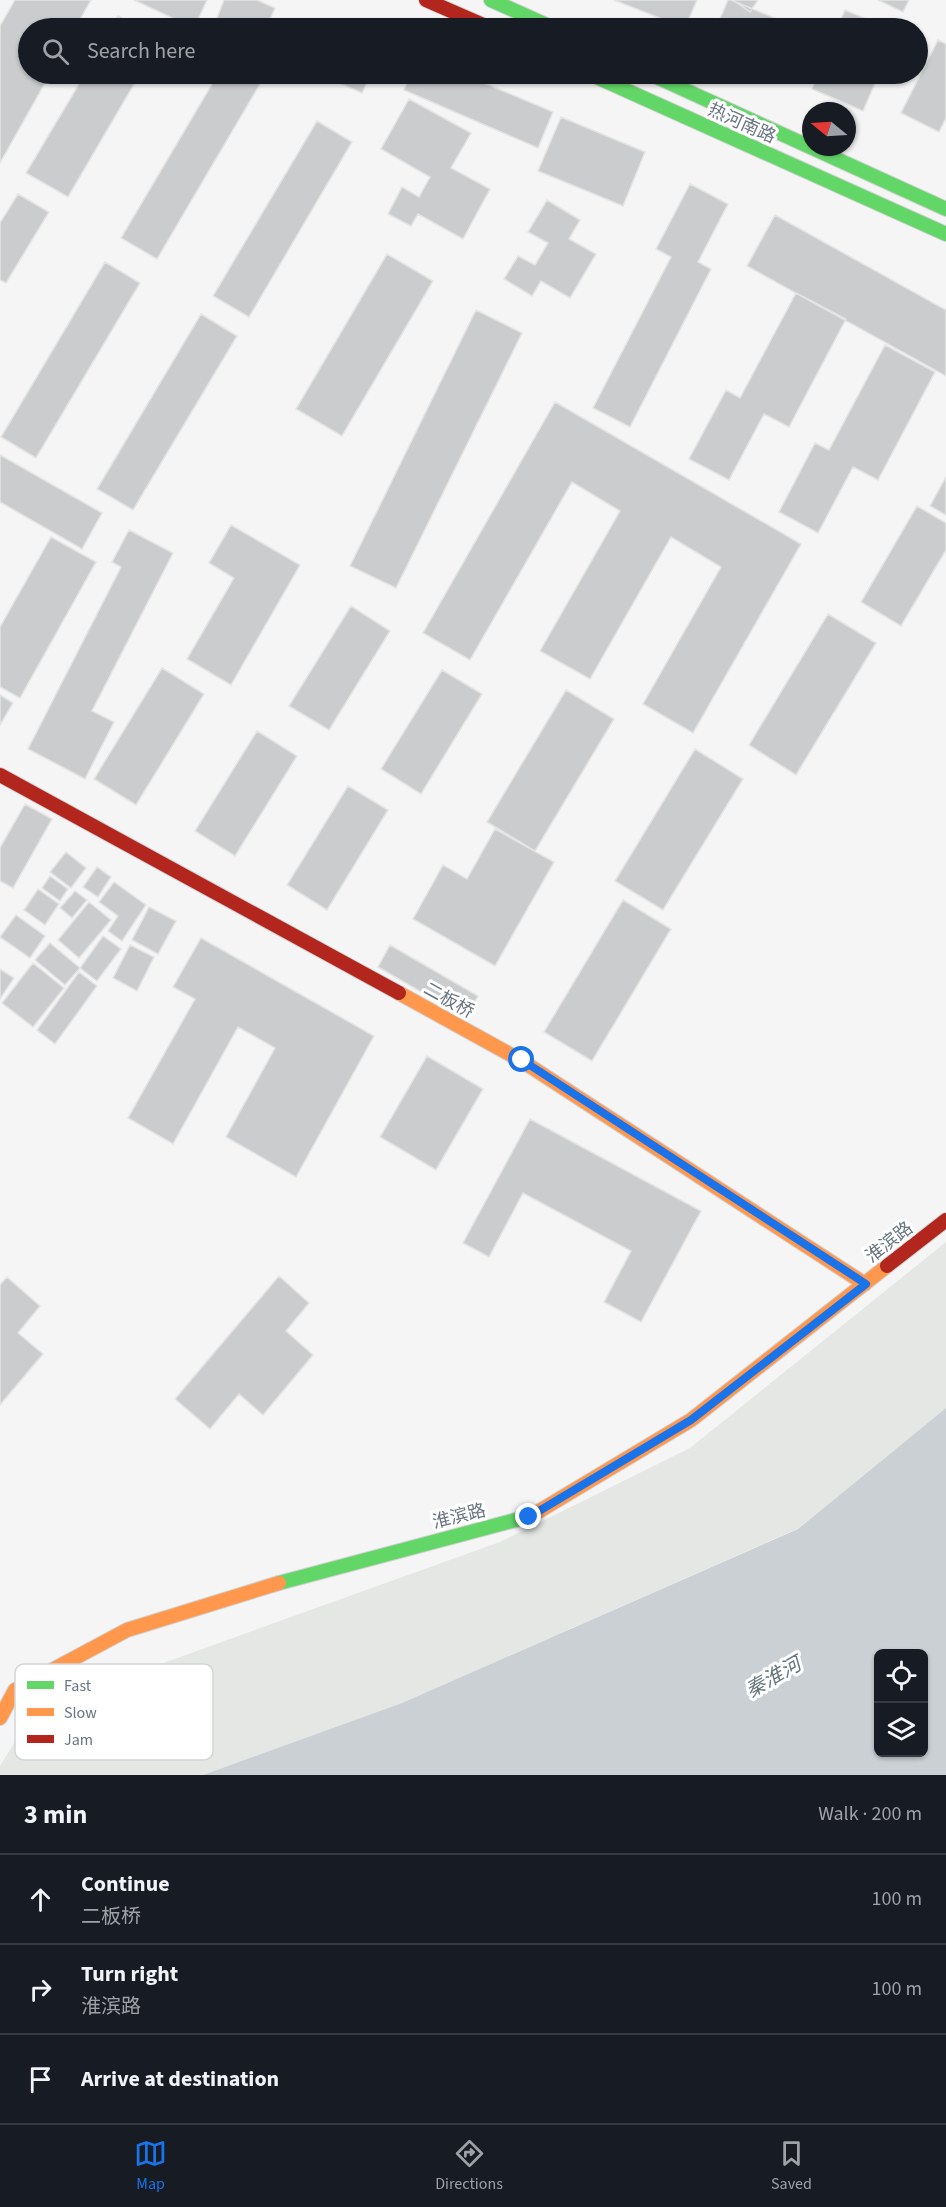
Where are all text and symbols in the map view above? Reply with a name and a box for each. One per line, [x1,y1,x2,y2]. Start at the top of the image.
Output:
search box [18,18,928,84]
icon: search [39,35,72,68]
text: Search here [87,35,195,67]
street label: 热河南路 [704,97,780,150]
north arrow [802,102,856,156]
street label: 二板桥 [419,976,478,1024]
route start [508,1046,534,1072]
street label: 淮滨路 [860,1216,918,1269]
street label: 淮滨路 [430,1498,488,1535]
route end [515,1503,541,1529]
water label: 秦淮河 [741,1649,810,1705]
map controls [874,1649,928,1757]
button: locate [874,1649,928,1703]
legend [15,1664,213,1760]
text: Fast [64,1675,92,1697]
text: Slow [64,1702,97,1724]
button: layers [874,1703,928,1757]
text: Jam [64,1729,93,1751]
text: 3 min [24,1796,87,1833]
text: Walk · 200 m [818,1800,922,1828]
text: Continue [81,1868,170,1900]
icon: ahead [24,1883,57,1916]
text: 100 m [872,1885,922,1913]
text: 二板桥 [81,1903,141,1931]
text: Turn right [81,1958,178,1990]
icon: right [24,1973,57,2006]
text: 100 m [872,1975,922,2003]
text: 淮滨路 [81,1993,141,2021]
icon: arrive [24,2063,57,2096]
text: Arrive at destination [81,2063,279,2095]
tab: Map [134,2137,167,2195]
tab: Directions [435,2137,503,2195]
tab: Saved [771,2137,812,2195]

